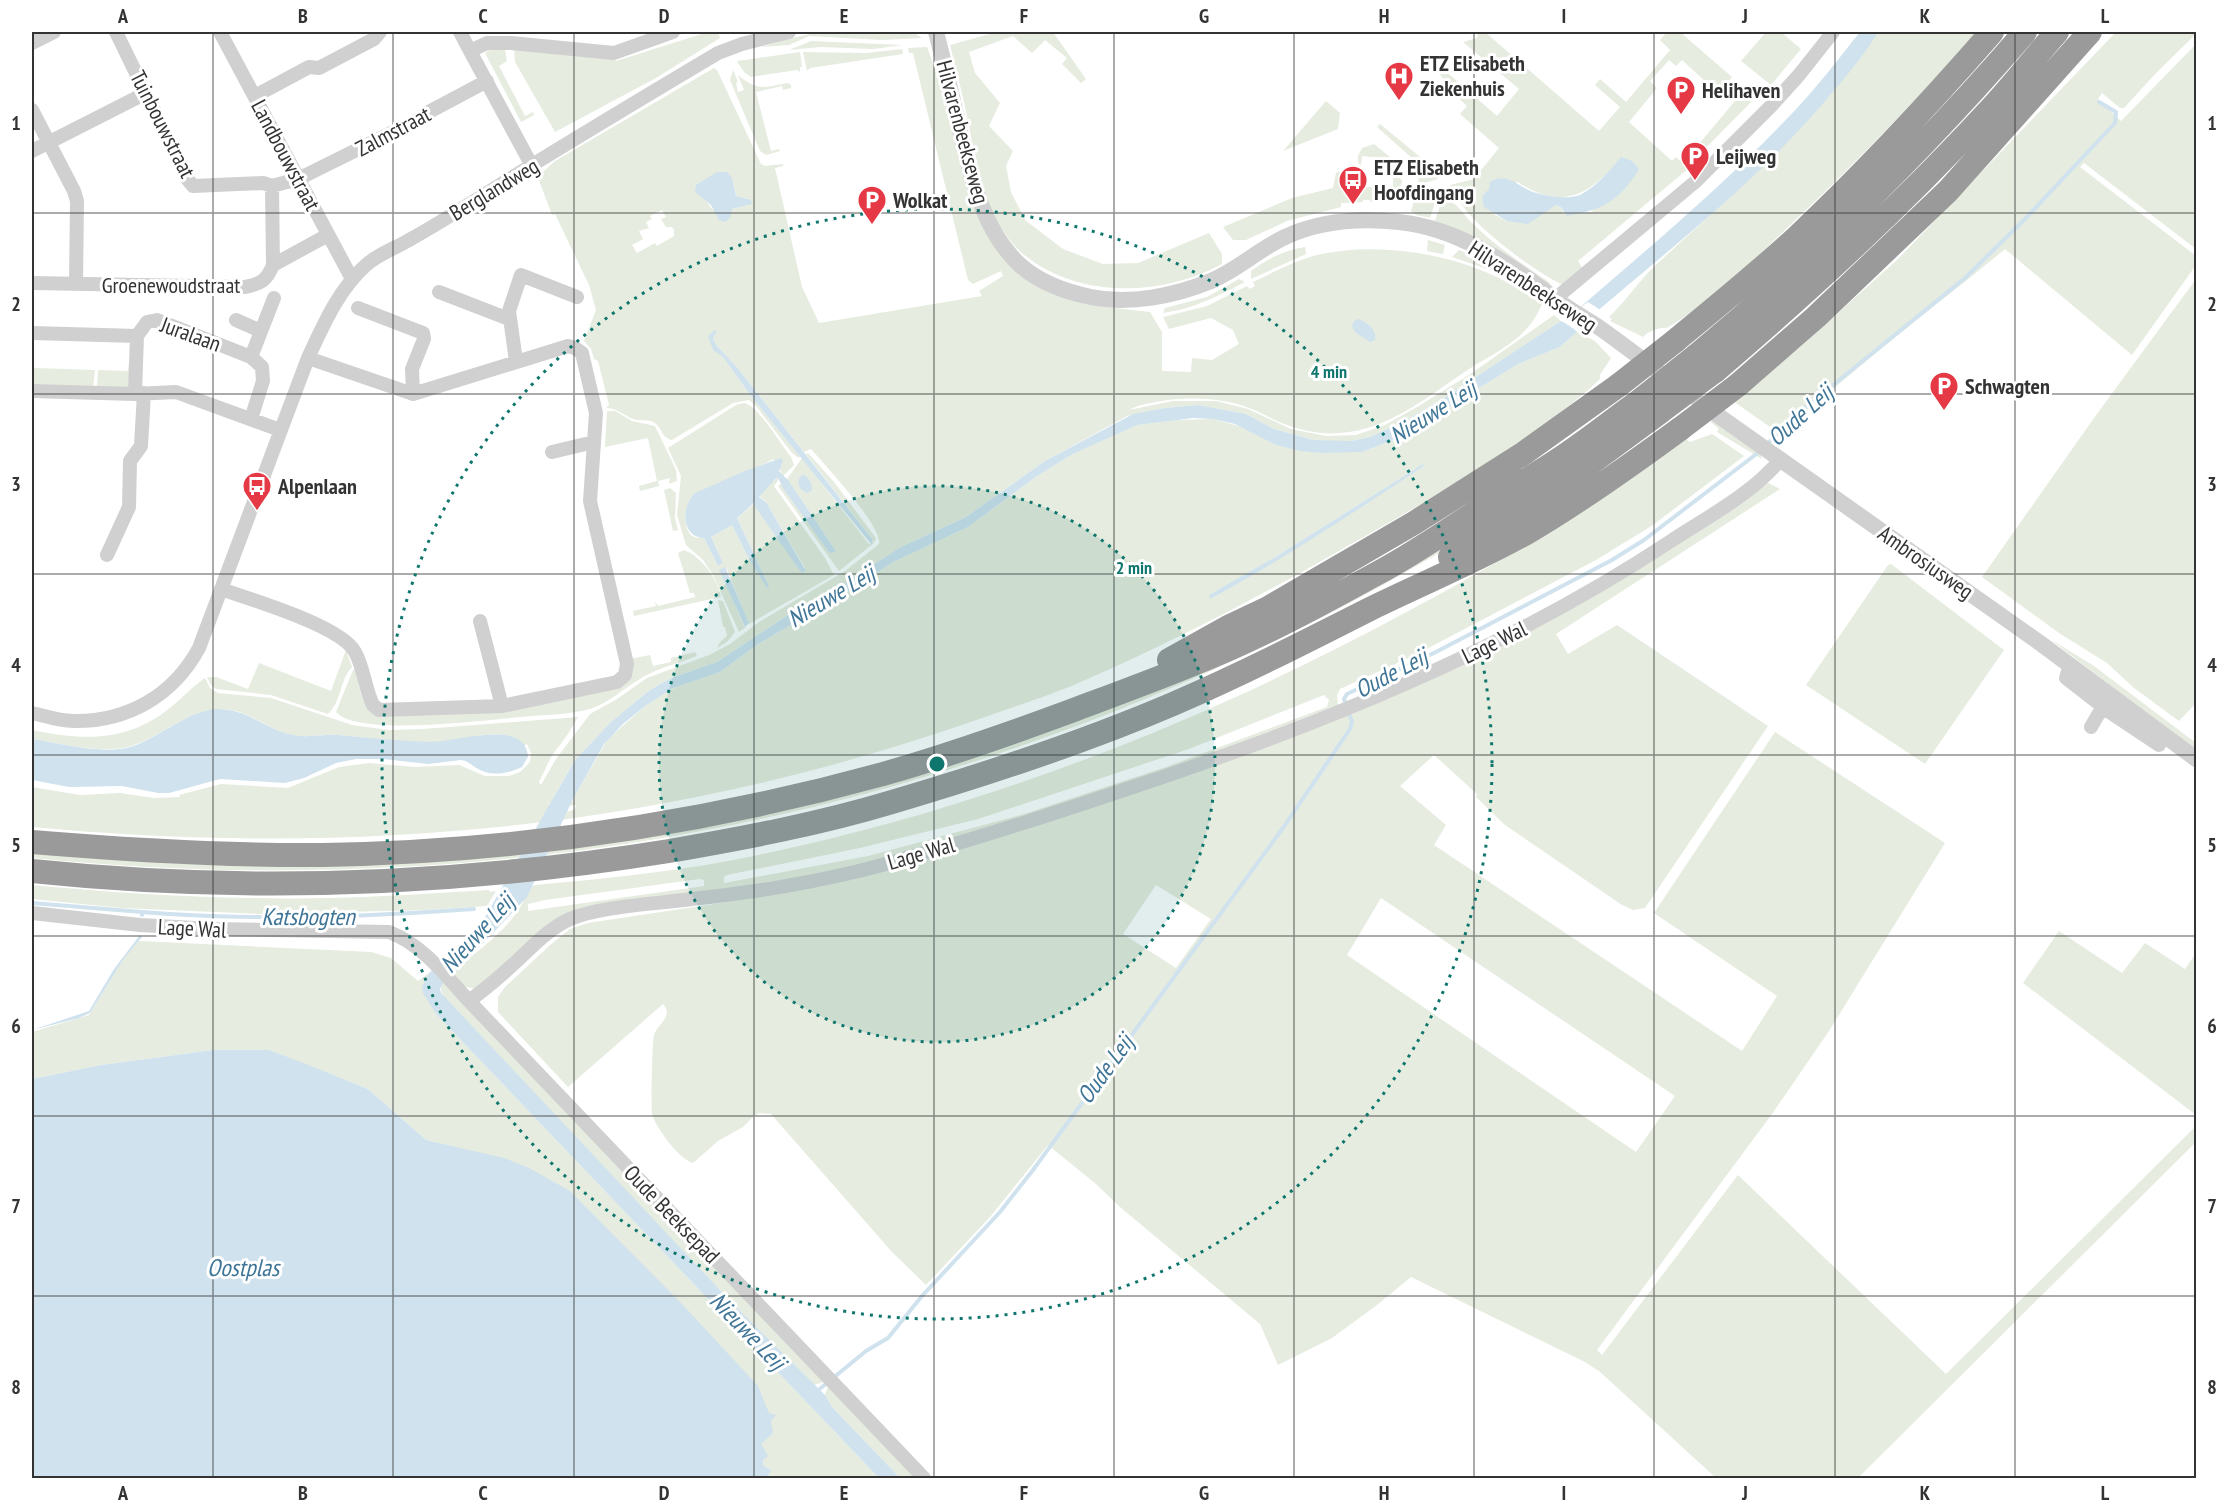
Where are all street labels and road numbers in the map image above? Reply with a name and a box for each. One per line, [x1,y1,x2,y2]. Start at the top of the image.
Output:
street label: Hilvarenbeekseweg [930,57,996,207]
street label: Tuinbouwstraat [124,66,202,182]
street label: Landbouwstraat [245,95,327,215]
street label: Zalmstraat [351,100,435,162]
street label: Berglandweg [444,151,544,227]
street label: Hilvarenbeekseweg [1464,234,1602,338]
street label: Groenewoudstraat [102,271,240,299]
street label: Juralaan [156,310,225,358]
street label: Ambrosiusweg [1873,519,1979,605]
street label: Lage Wal [1457,614,1532,670]
street label: Lage Wal [884,830,959,876]
street label: Lage Wal [157,912,228,944]
street label: Oude Beeksepad [618,1159,726,1269]

